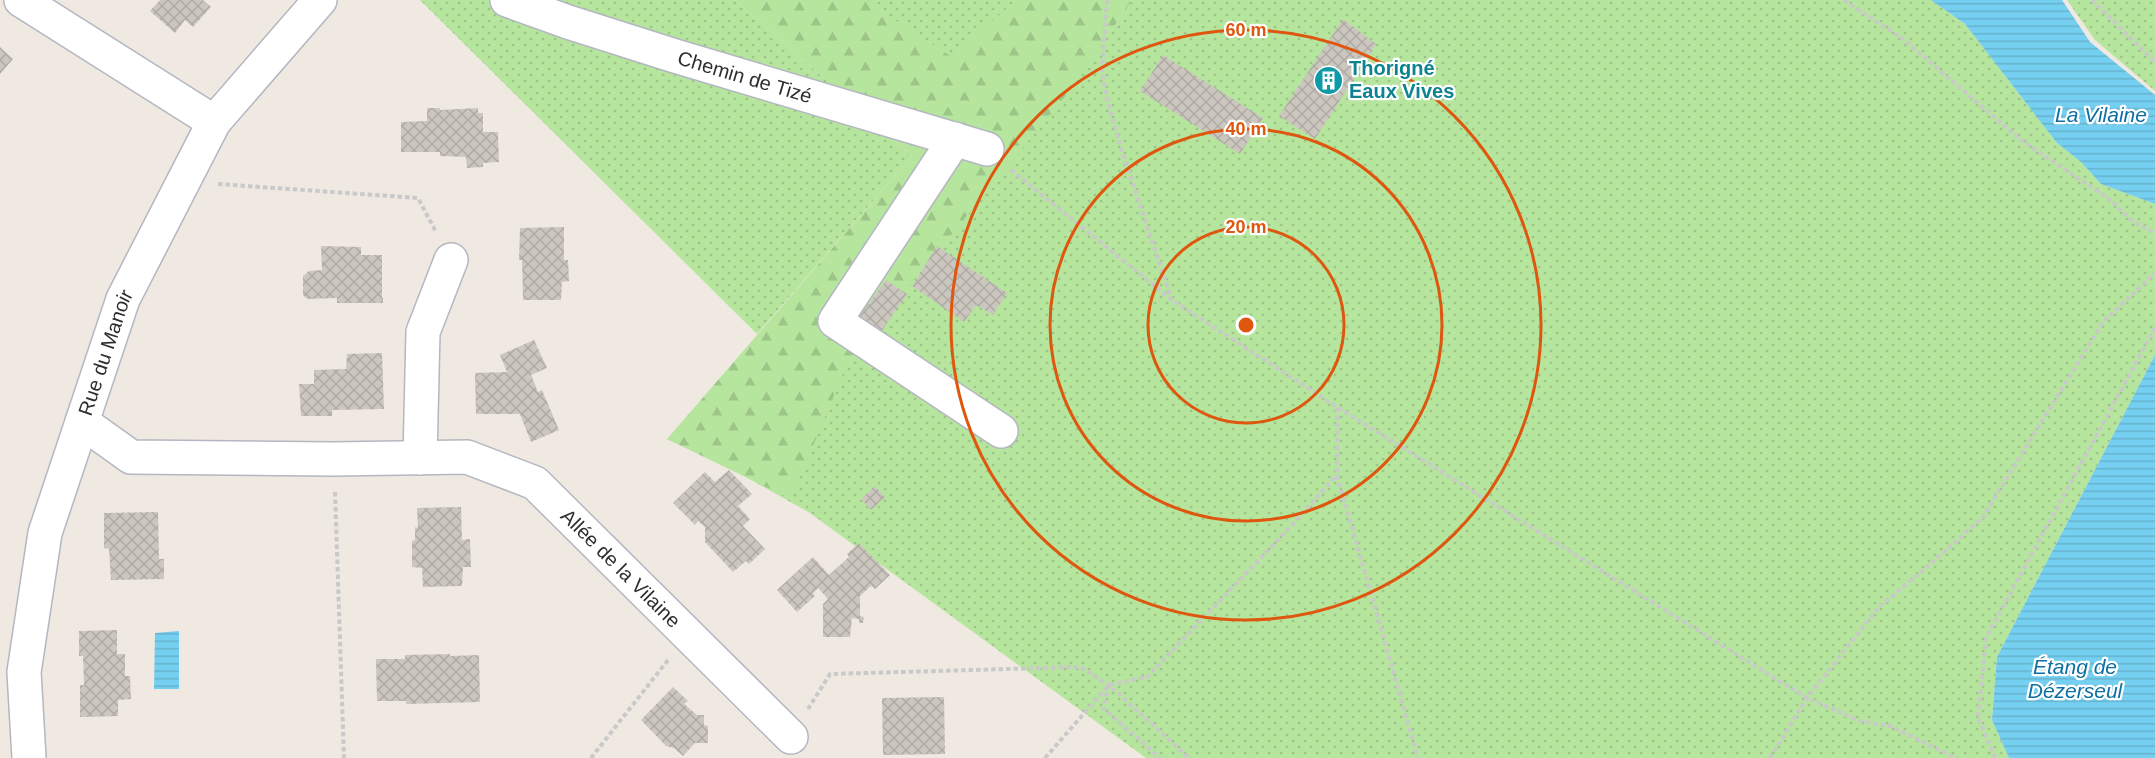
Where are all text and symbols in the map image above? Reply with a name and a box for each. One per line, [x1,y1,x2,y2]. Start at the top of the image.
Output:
text: 60 m [1225,20,1267,40]
street label: Chemin de Tizé [675,46,815,107]
place label: Thorigné Eaux Vives [1349,57,1454,102]
building icon: Thorigné Eaux Vives [1312,64,1344,96]
water label: La Vilaine [2055,103,2147,126]
text: 40 m [1225,119,1267,139]
text: 20 m [1225,217,1267,237]
street label: Rue du Manoir [74,285,137,418]
centre of rings [1236,315,1256,335]
street label: Allée de la Vilaine [557,504,685,632]
water label: Étang de Dézerseul [2028,655,2124,702]

